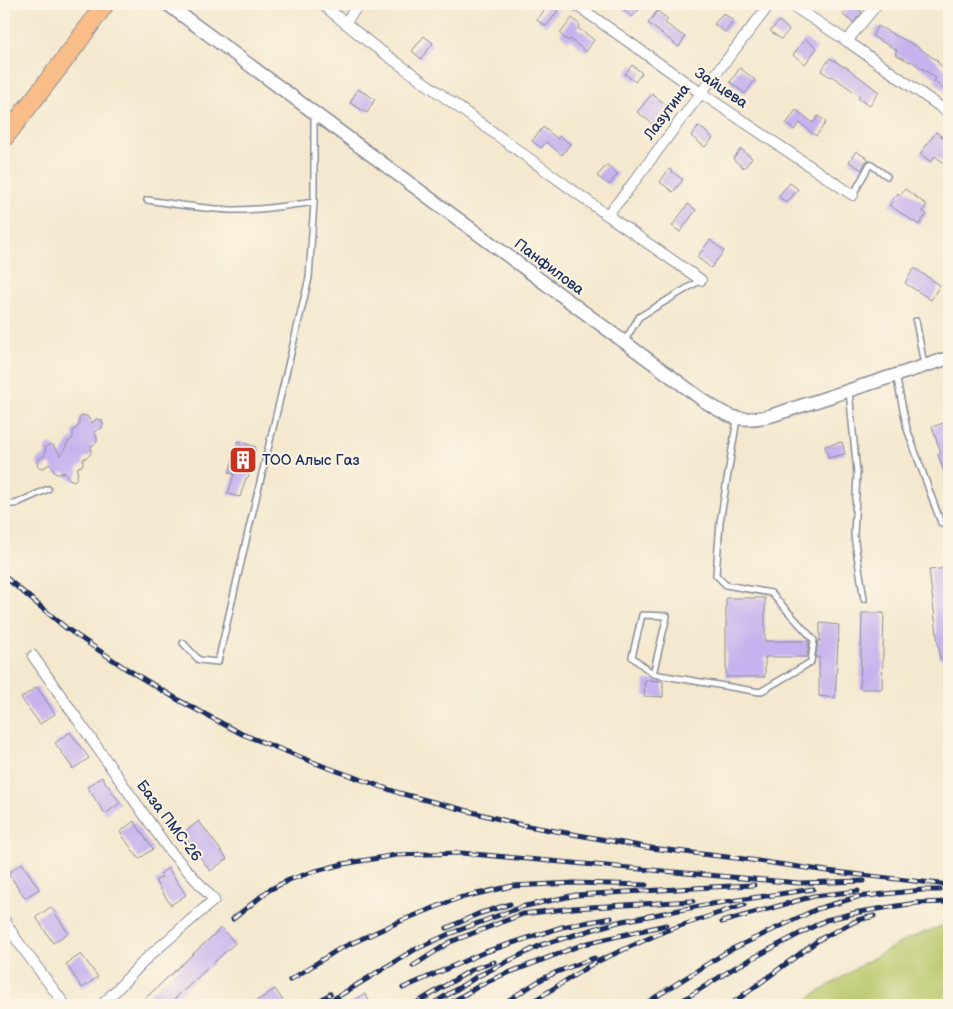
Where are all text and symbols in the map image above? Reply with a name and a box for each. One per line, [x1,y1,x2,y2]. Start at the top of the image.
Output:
street label: Зайцева [691,63,751,113]
street label: Лазутина [639,80,694,145]
street label: Панфилова [510,235,588,300]
building icon: ТОО Алыс Газ [228,445,258,475]
place label: ТОО Алыс Газ [262,451,360,470]
street label: База ПМС-26 [132,777,206,865]

